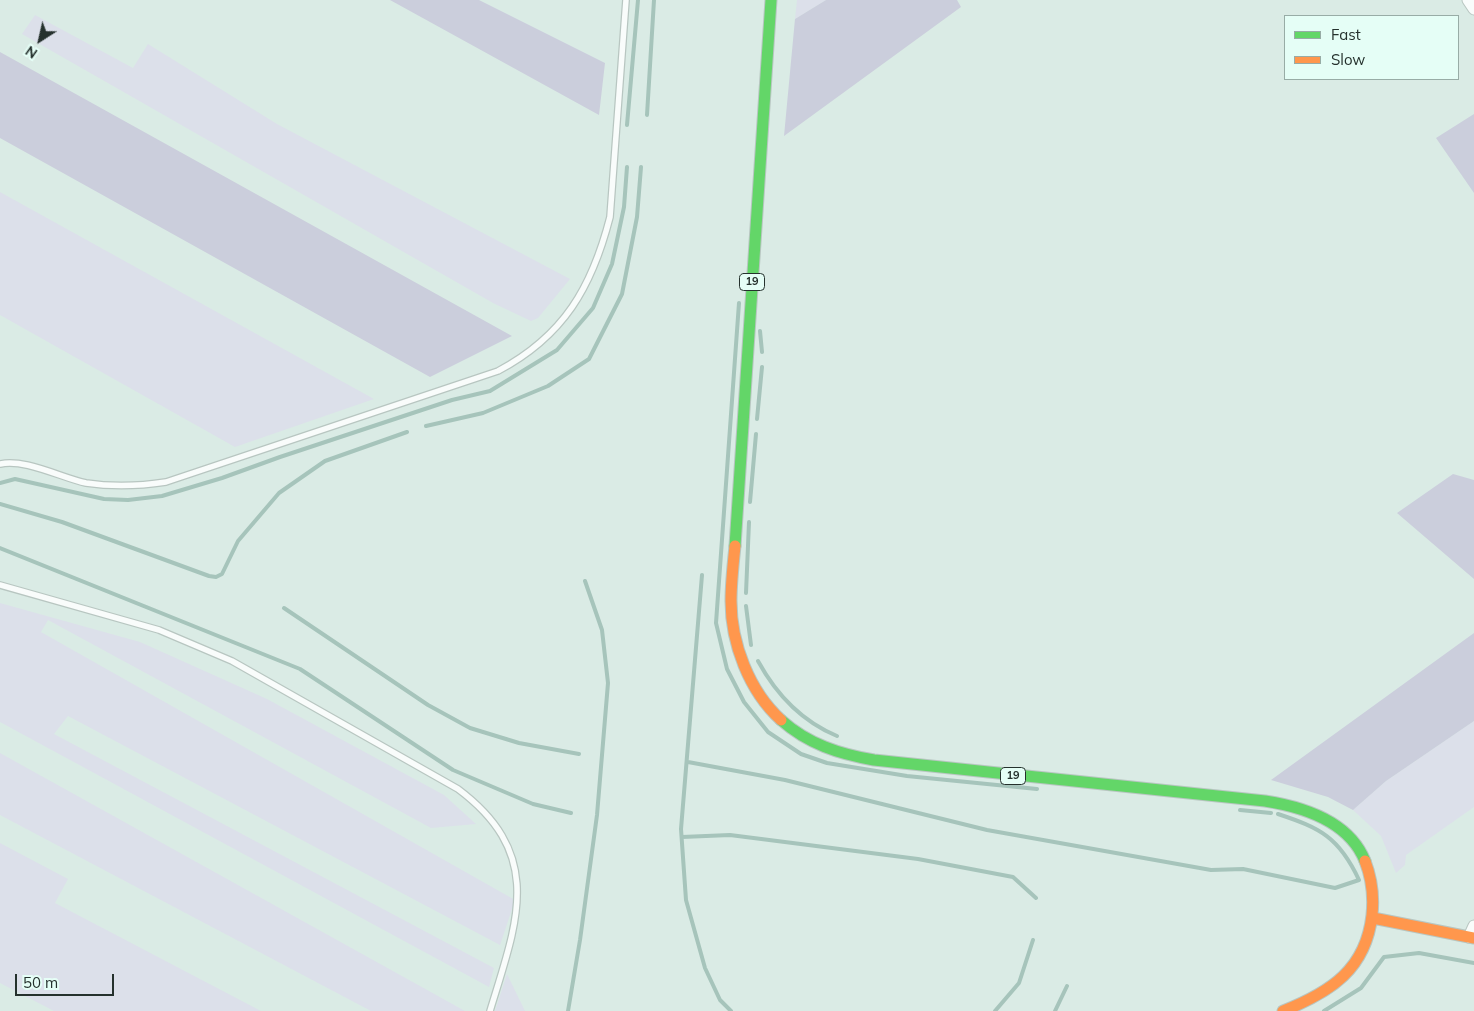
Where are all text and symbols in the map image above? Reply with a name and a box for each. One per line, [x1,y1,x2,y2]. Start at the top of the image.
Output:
north arrow [15,15,65,65]
legend [1284,15,1459,80]
text: Fast [1331,25,1361,44]
text: N [22,42,41,63]
text: Slow [1331,50,1365,69]
road number: 19 [740,274,764,290]
road number: 19 [1000,768,1026,784]
scale bar [18,964,116,996]
text: 50 m [23,973,58,992]

